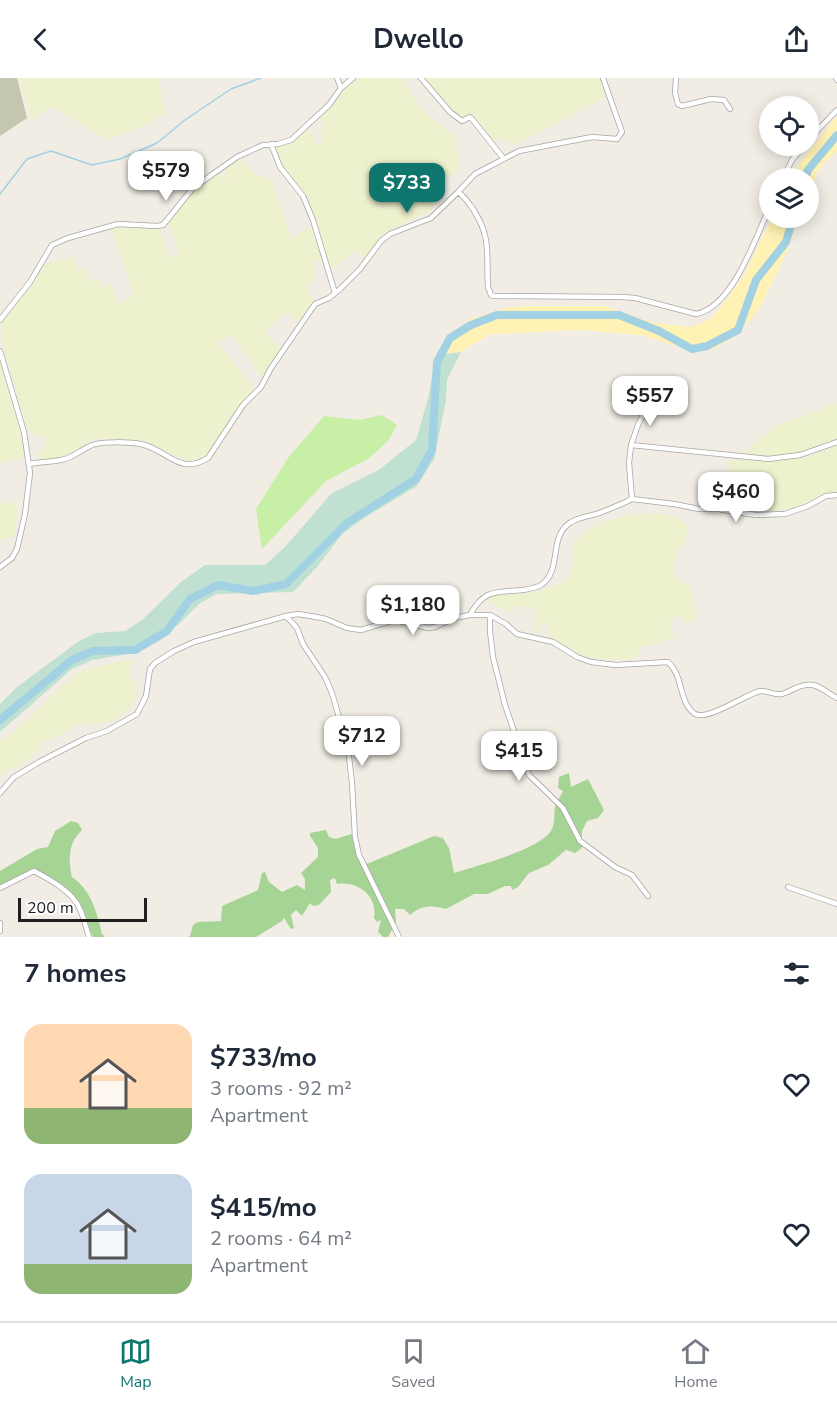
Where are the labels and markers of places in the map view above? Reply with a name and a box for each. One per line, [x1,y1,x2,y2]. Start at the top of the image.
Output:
pin: $579 [130,151,202,202]
pin: $733 [371,163,443,214]
pin: $557 [614,376,686,427]
pin: $460 [700,472,772,523]
pin: $1,180 [364,585,462,636]
pin: $712 [326,716,398,767]
pin: $415 [483,731,555,782]

